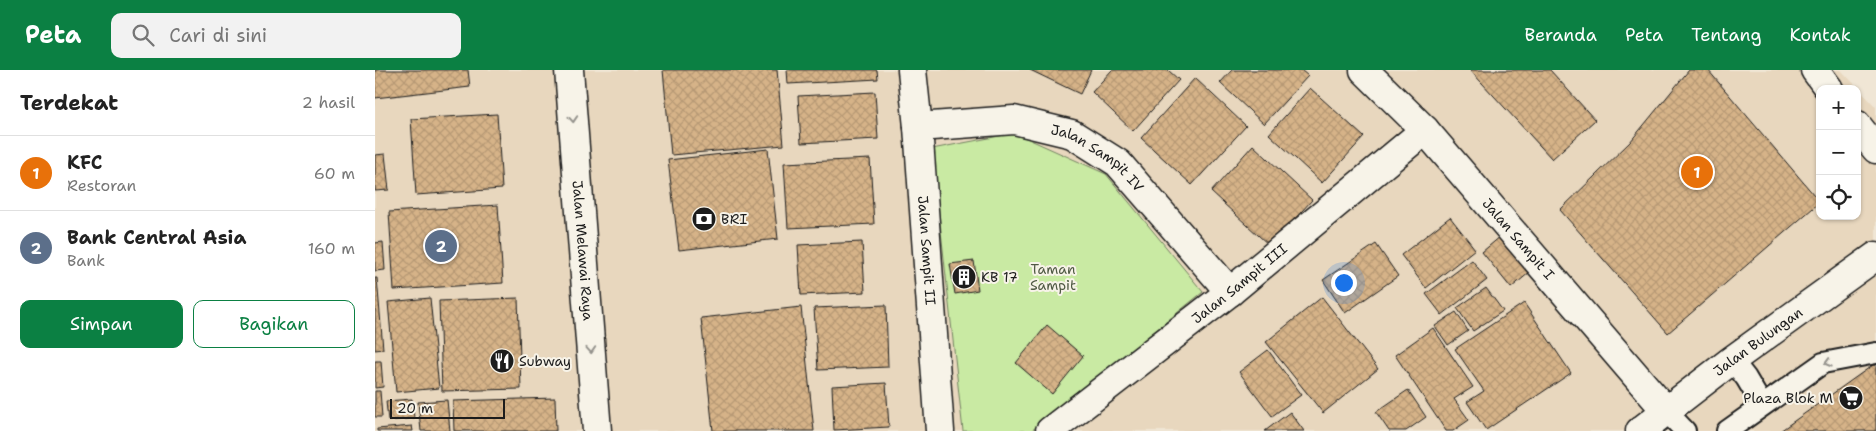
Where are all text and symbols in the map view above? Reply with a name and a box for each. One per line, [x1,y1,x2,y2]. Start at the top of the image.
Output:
search box [111,13,461,58]
text: Peta [25,19,81,51]
icon: search [129,21,157,49]
text: Cari di sini [169,23,267,48]
text: Beranda [1525,23,1597,47]
text: Peta [1625,23,1663,47]
text: Tentang [1691,23,1762,47]
text: Kontak [1790,23,1851,47]
map controls [1816,85,1861,220]
button: + [1816,85,1861,130]
text: Terdekat [20,89,118,117]
text: 2 hasil [302,92,355,113]
one-way arrow [567,115,578,123]
street label: Jalan Sampit IV [1049,120,1148,196]
button: − [1816,130,1861,175]
text: KFC [67,150,103,175]
pin: 1 [1681,153,1713,191]
text: 1 [32,163,40,184]
text: 60 m [314,163,355,184]
text: Restoran [67,175,136,196]
button: locate [1816,175,1861,220]
street label: Jalan Melawai Raya [569,180,597,322]
street label: Jalan Sampit I [1478,194,1559,284]
street label: Jalan Sampit II [914,195,940,306]
bank icon: BRI [691,206,717,232]
place label: BRI [721,210,747,228]
text: Bank Central Asia [67,225,246,250]
pin: 2 [425,227,457,265]
text: 2 [30,238,42,259]
text: 160 m [308,238,355,259]
street label: Jalan Sampit III [1188,239,1291,327]
text: Bank [67,250,105,271]
park label: Taman Sampit [1030,260,1076,294]
building icon: KB 17 [951,264,977,290]
place label: KB 17 [981,268,1018,286]
your location [1331,270,1357,296]
button: Simpan [20,300,183,348]
button: Bagikan [193,300,355,348]
street label: Jalan Bulungan [1710,303,1806,380]
one-way arrow [585,347,596,355]
restaurant icon: Subway [489,348,515,374]
place label: Subway [519,352,571,370]
one-way arrow [1825,357,1833,367]
supermarket icon: Plaza Blok M [1838,385,1864,411]
place label: Plaza Blok M [1743,389,1833,407]
scale bar [390,396,505,419]
text: 20 m [397,399,433,417]

